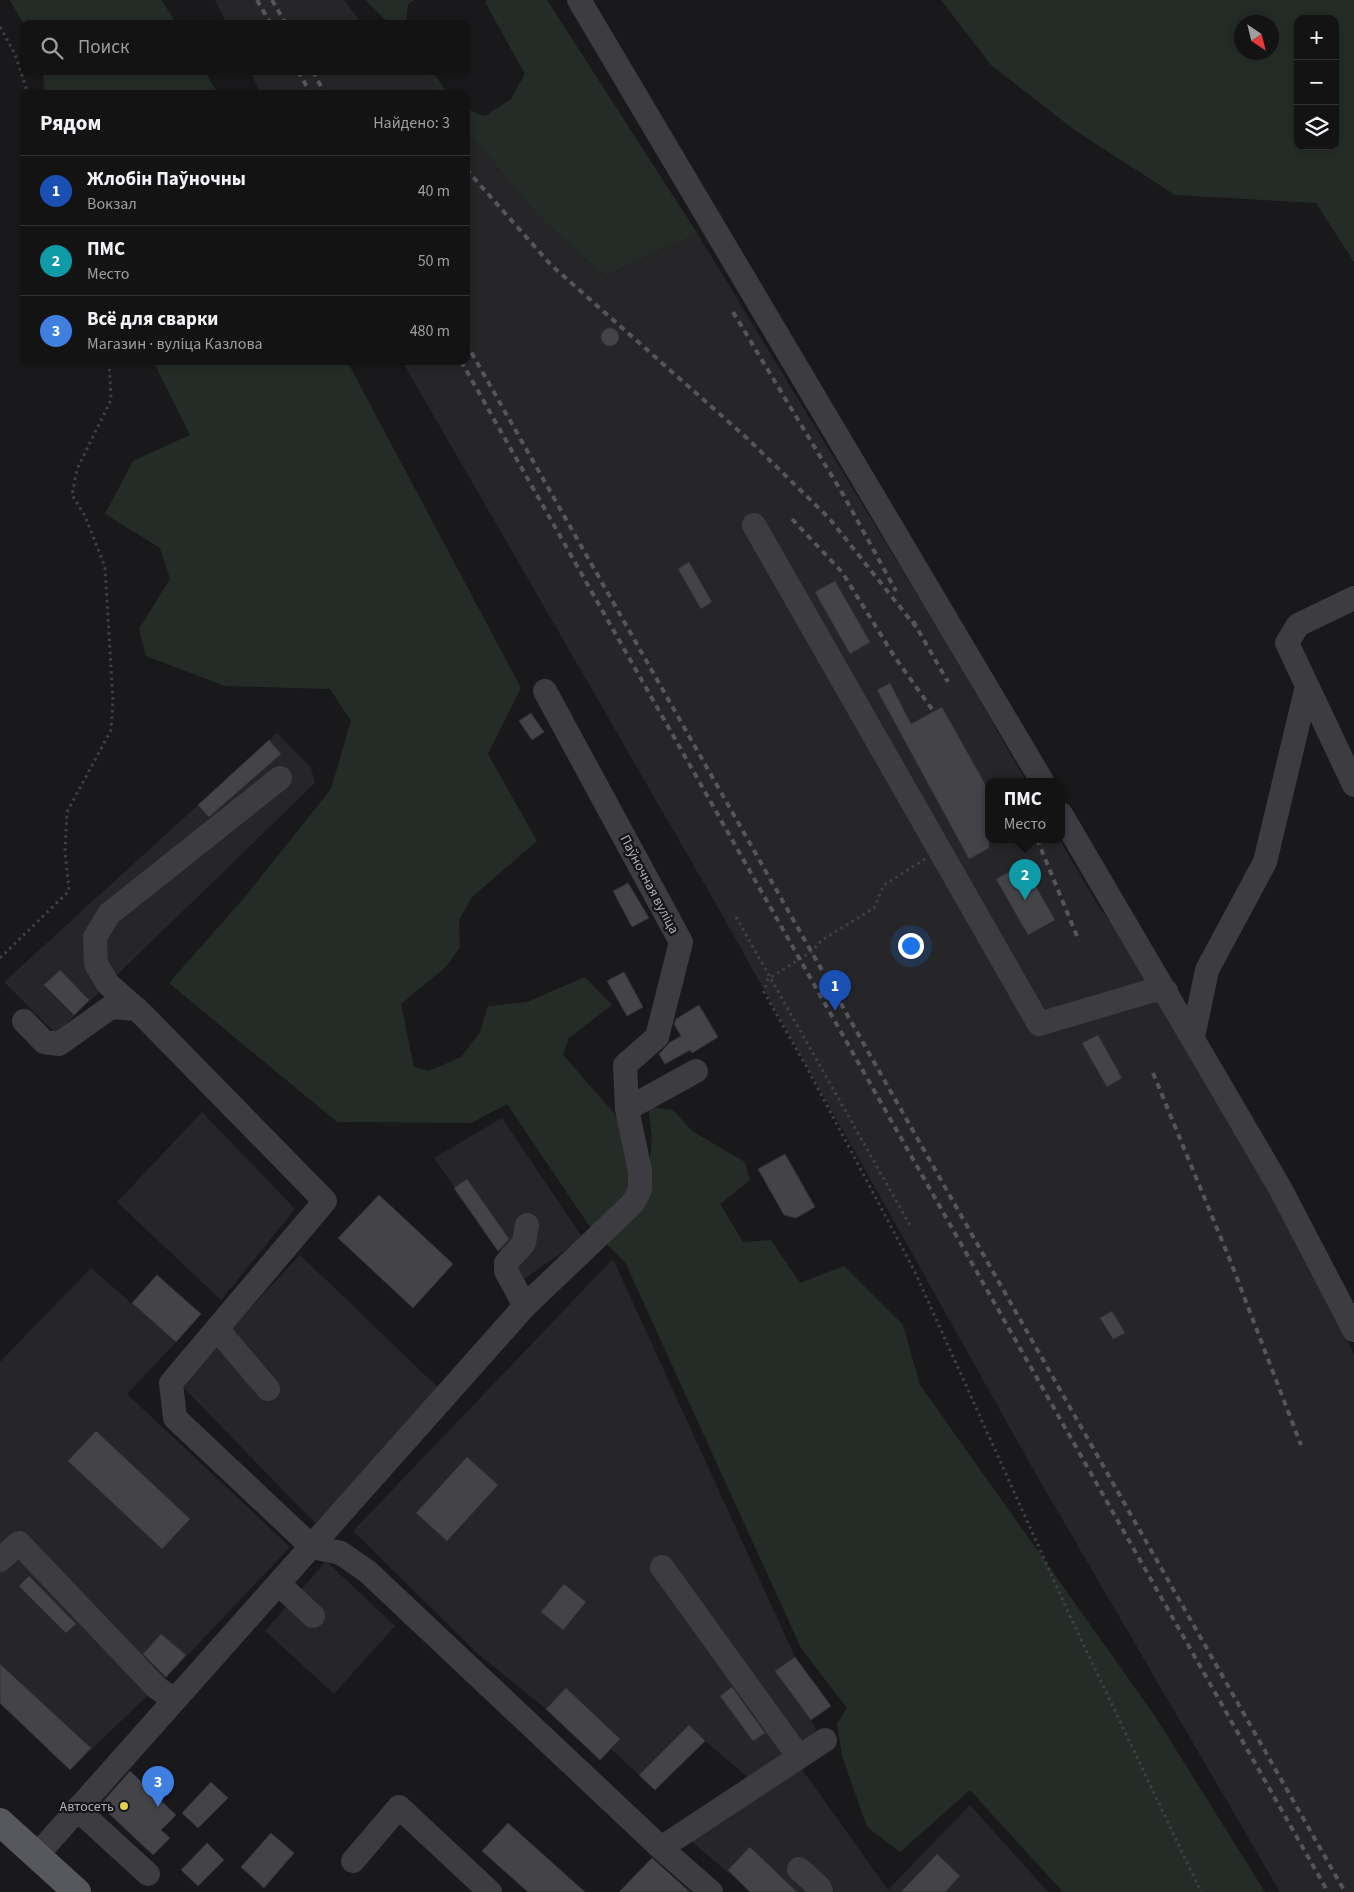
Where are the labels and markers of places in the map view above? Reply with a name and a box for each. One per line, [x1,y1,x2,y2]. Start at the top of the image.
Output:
pin: 2 [1009,859,1041,900]
pin: 1 [819,970,851,1011]
pin: 3 [142,1766,174,1807]
place label: Автосеть [60,1797,114,1817]
marker: Автосеть [118,1800,130,1812]

